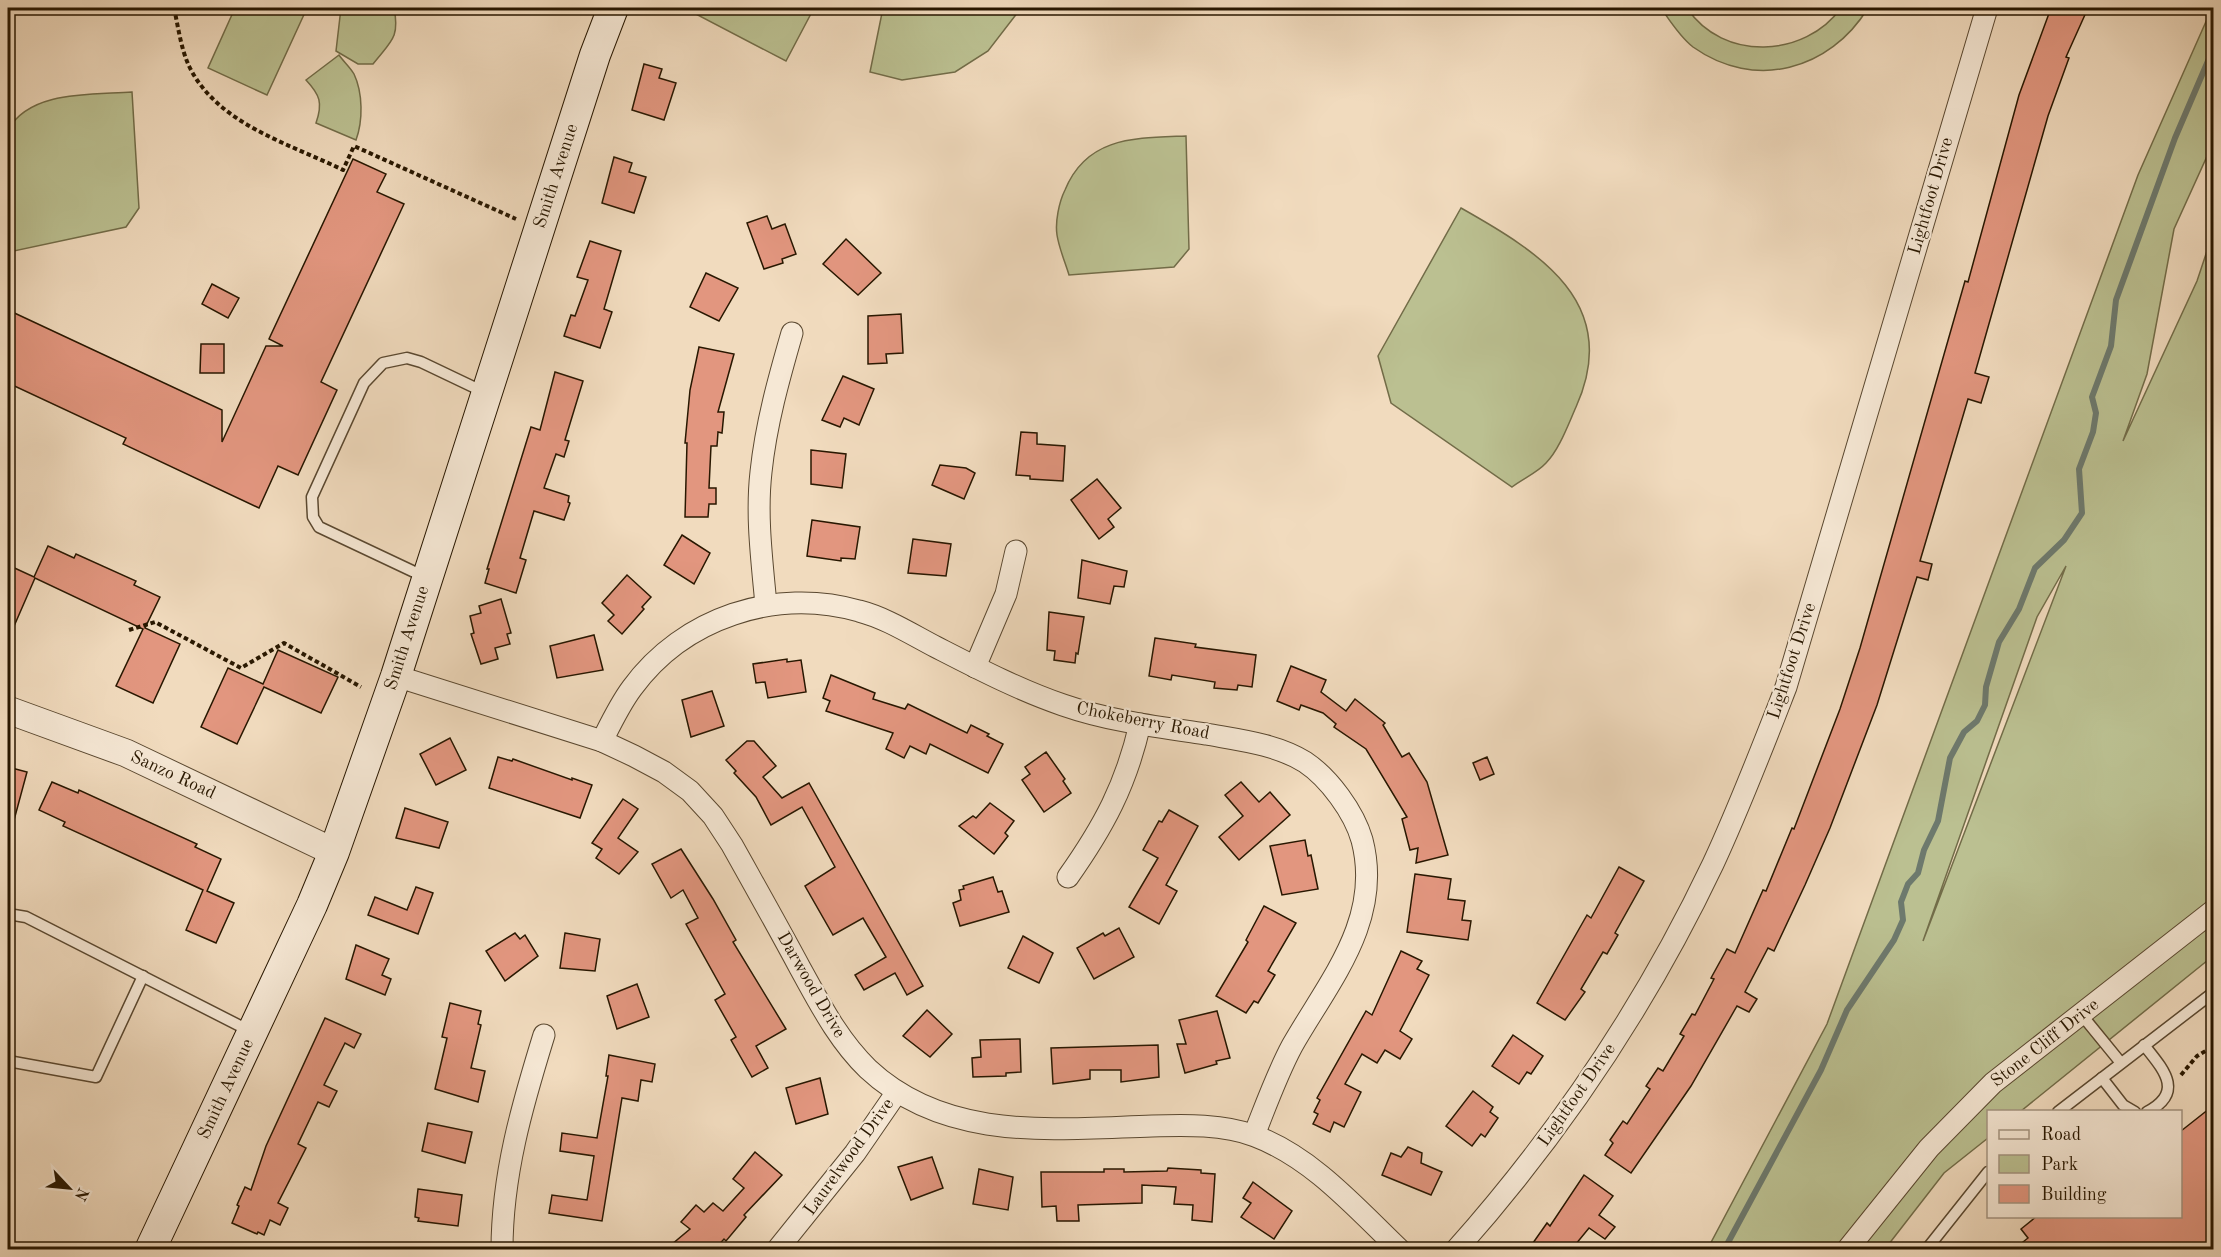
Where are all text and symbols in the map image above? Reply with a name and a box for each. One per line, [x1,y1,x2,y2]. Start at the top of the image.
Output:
street label: Smith Avenue [531,122,581,230]
street label: Lightfoot Drive [1906,135,1956,257]
street label: Smith Avenue [382,584,432,692]
street label: Lightfoot Drive [1765,601,1819,721]
street label: Chokeberry Road [1075,699,1211,743]
street label: Sanzo Road [128,747,218,803]
street label: Darwood Drive [773,929,849,1041]
street label: Stone Cliff Drive [1988,995,2102,1091]
street label: Smith Avenue [195,1036,257,1142]
street label: Lightfoot Drive [1535,1040,1619,1150]
street label: Laurelwood Drive [801,1095,897,1219]
legend [1987,1110,2182,1218]
text: Road [2041,1126,2081,1144]
text: Park [2041,1156,2078,1174]
north arrow [39,1158,99,1218]
text: N [70,1185,91,1203]
text: Building [2041,1186,2107,1204]

